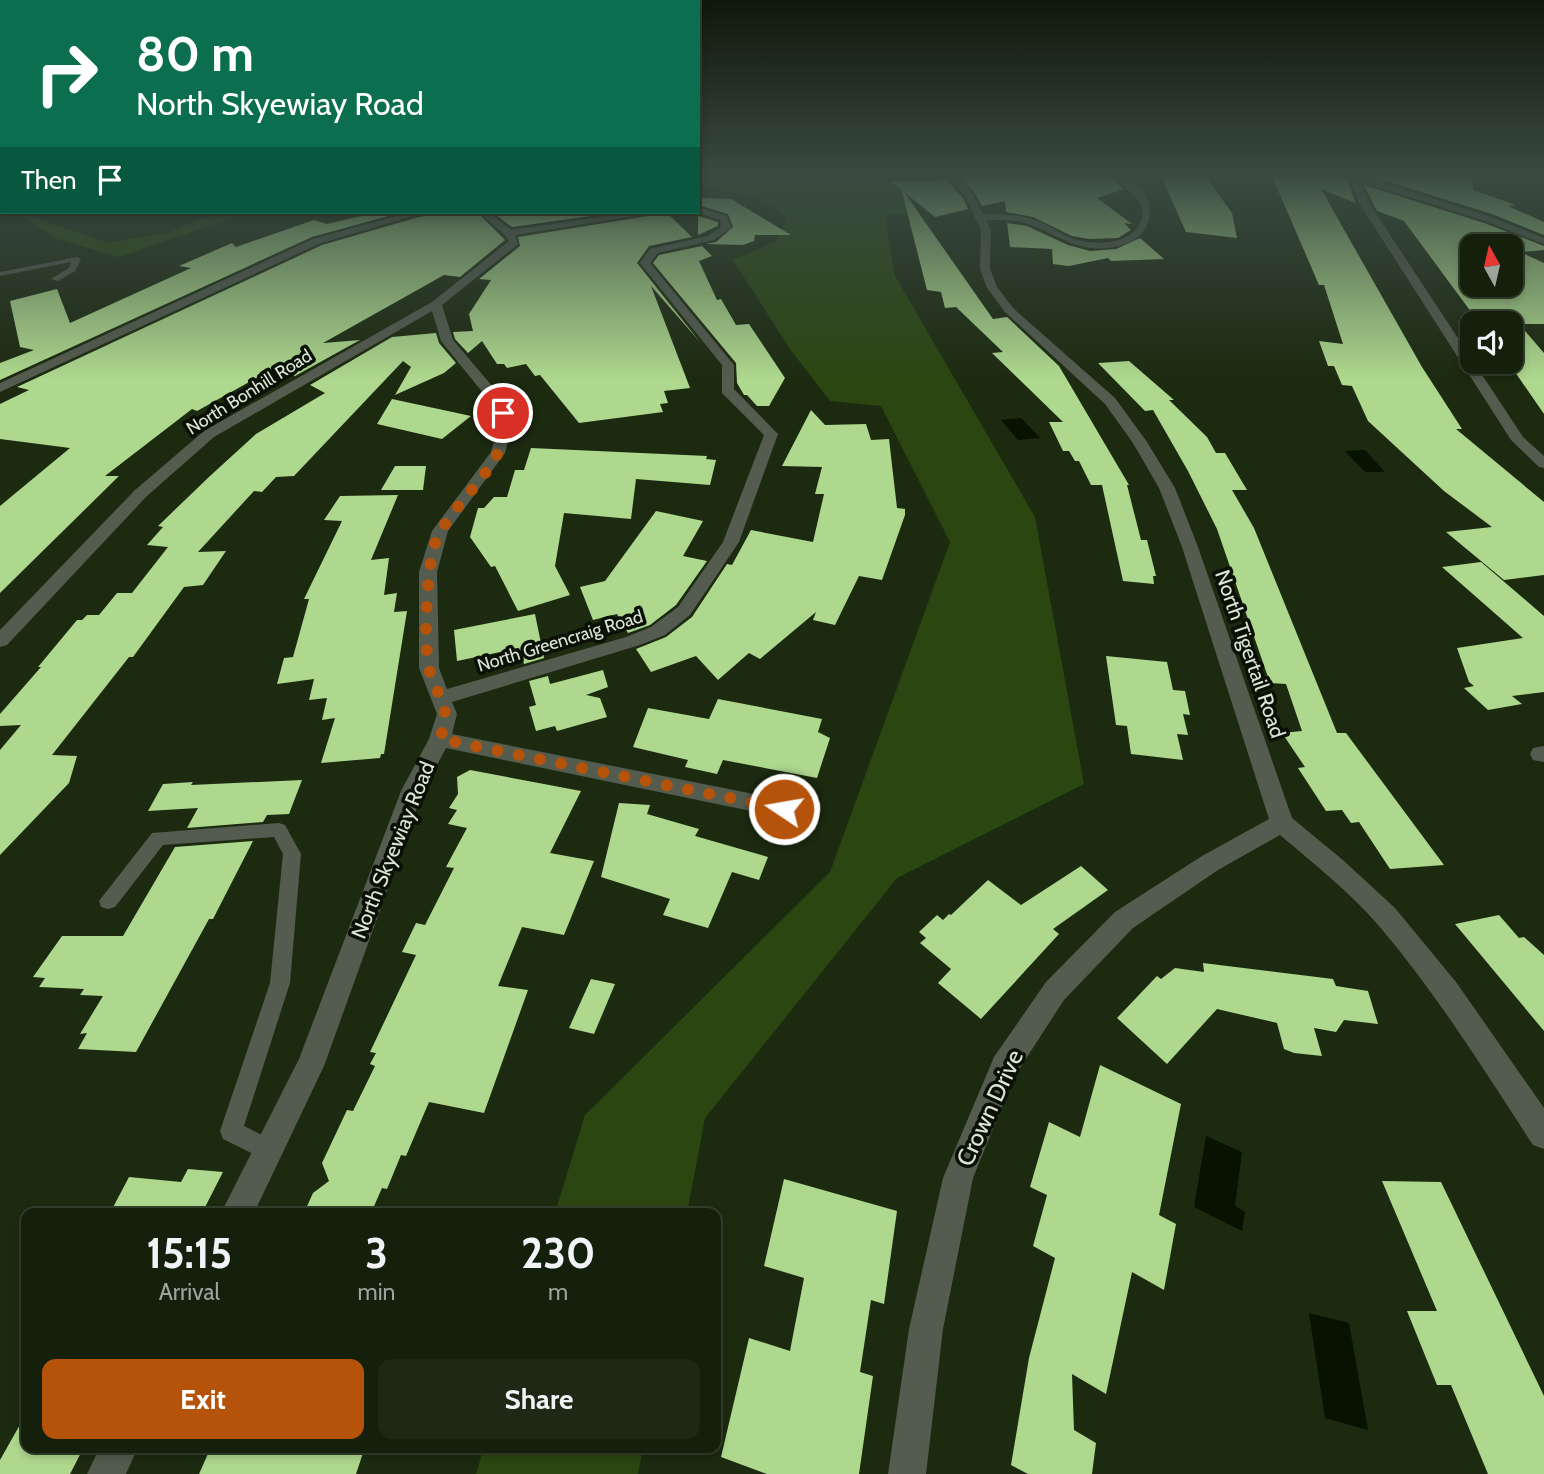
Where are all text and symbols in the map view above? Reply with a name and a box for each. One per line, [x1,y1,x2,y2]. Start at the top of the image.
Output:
text: 80 m [136,24,254,83]
icon: right [21,28,112,119]
text: North Skyewiay Road [136,84,424,123]
icon: arrive [91,161,129,199]
text: Then [21,164,77,196]
north arrow [1460,234,1522,298]
map controls [1460,234,1523,374]
button: sound [1460,311,1523,374]
street label: North Bonhill Road [182,345,316,439]
pin [473,383,533,443]
icon: arrive [484,394,522,432]
street label: North Tigertail Road [1210,567,1291,741]
street label: North Greencraig Road [475,605,645,677]
street label: North Skyewiay Road [346,758,439,942]
position arrow [747,772,821,846]
street label: Crown Drive [950,1045,1029,1171]
text: 15:15 [147,1227,232,1279]
text: 3 [365,1227,388,1279]
text: 230 [521,1227,595,1279]
text: Arrival [159,1278,220,1306]
text: min [358,1278,395,1306]
text: m [548,1278,568,1306]
button: Exit [42,1359,364,1439]
button: Share [378,1359,700,1439]

